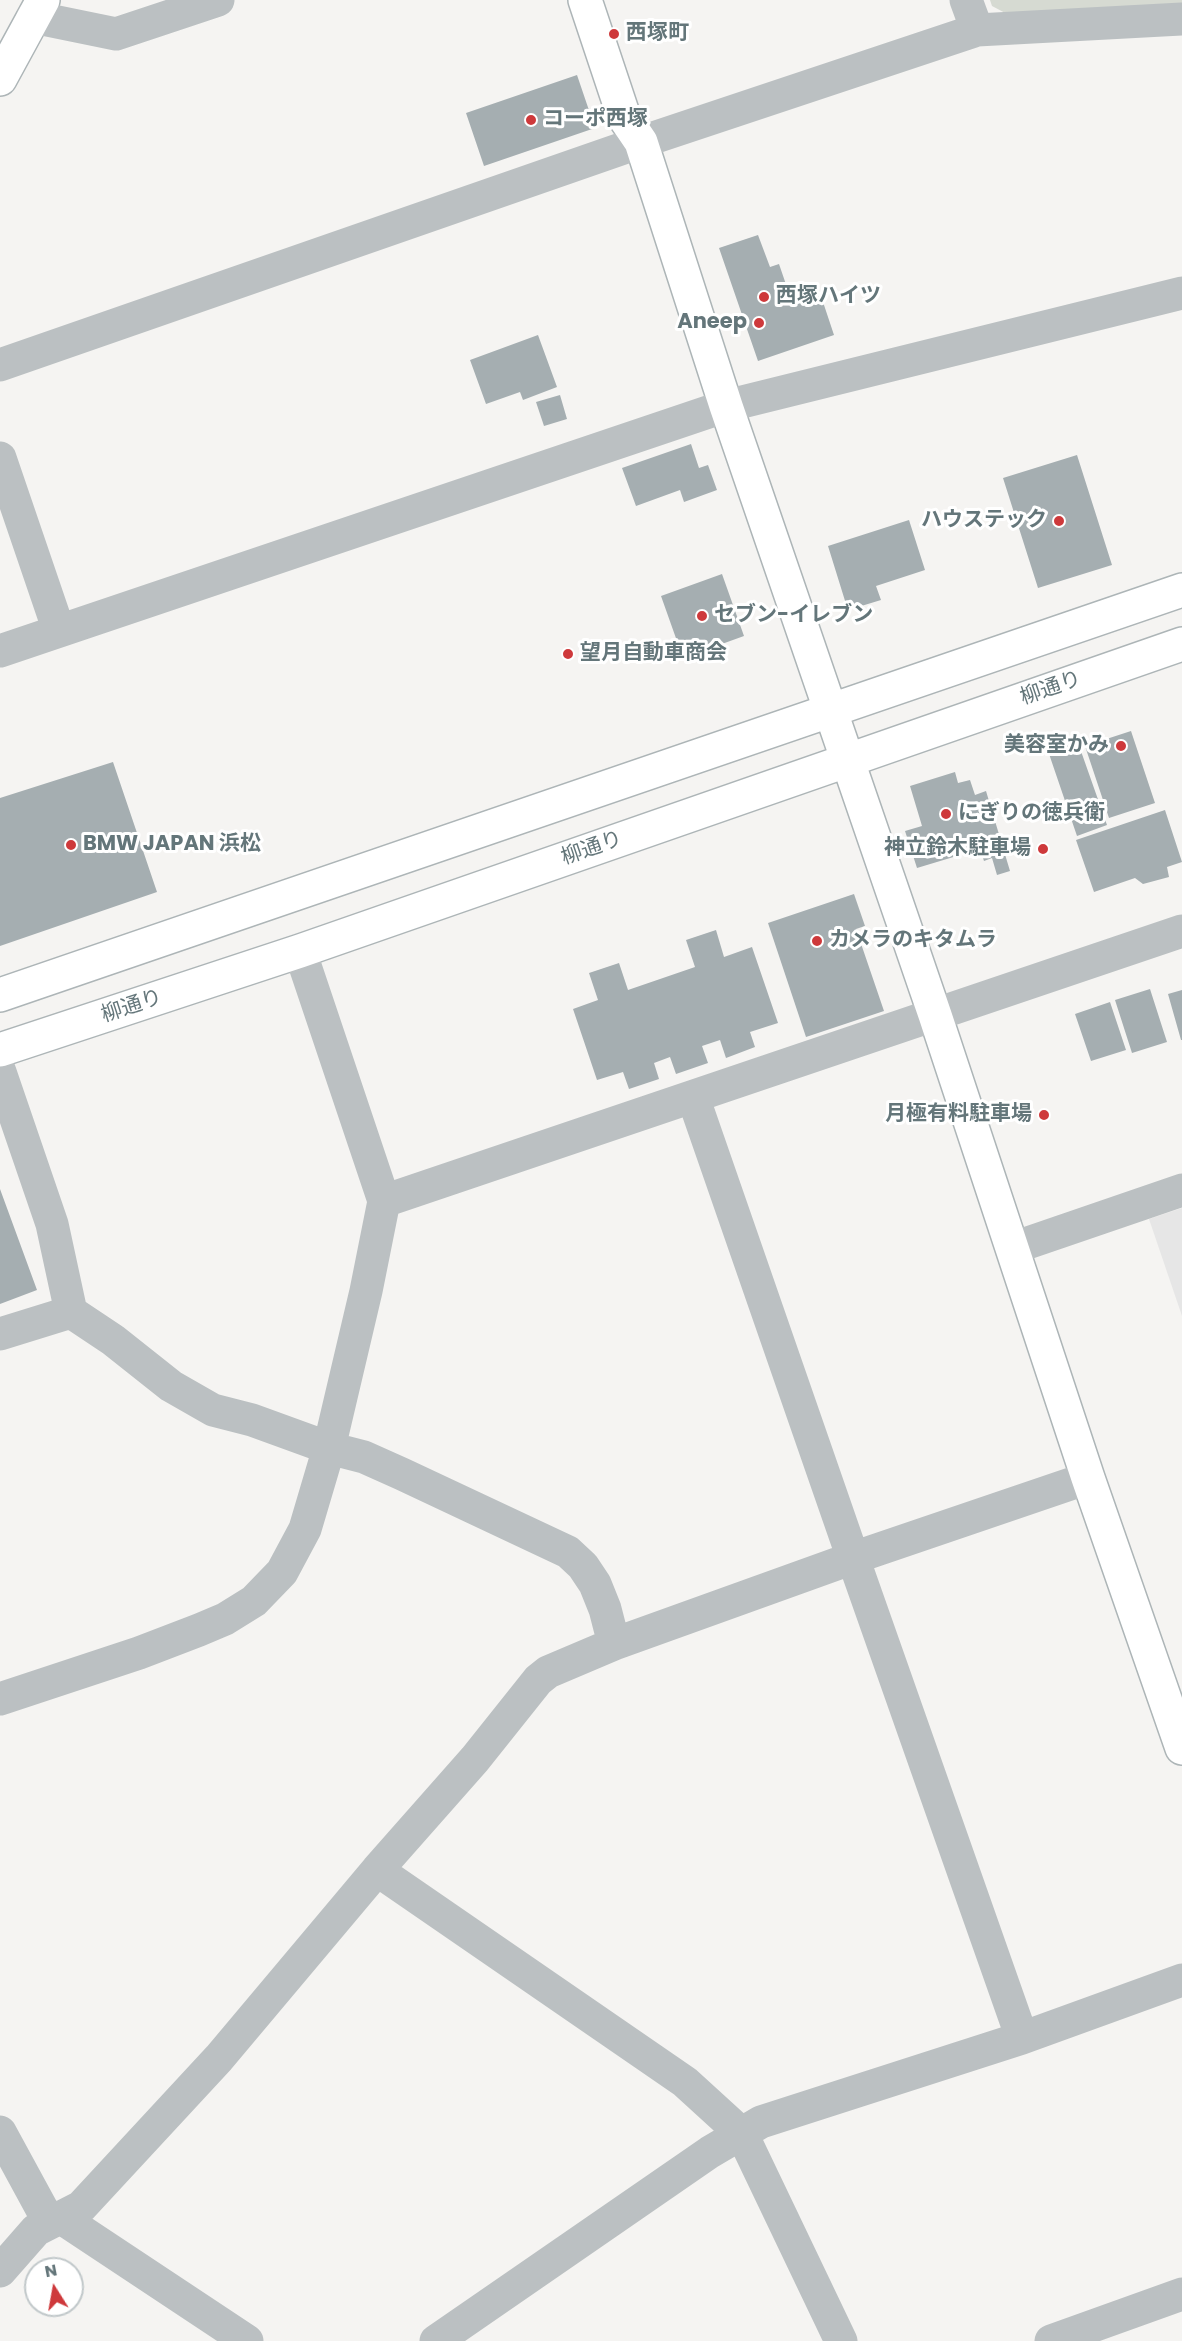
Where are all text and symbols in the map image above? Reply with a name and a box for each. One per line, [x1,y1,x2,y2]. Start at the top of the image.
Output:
place label: 西塚町 [626,21,689,47]
marker: 西塚町 [607,27,621,41]
place label: コーポ西塚 [543,107,648,133]
marker: コーポ西塚 [524,113,538,127]
place label: 西塚ハイツ [776,284,881,310]
marker: 西塚ハイツ [757,290,771,304]
place label: Aneep [677,310,747,336]
marker: Aneep [752,316,766,330]
place label: ハウステック [921,508,1047,534]
marker: ハウステック [1052,514,1066,528]
place label: セブン-イレブン [714,603,873,629]
marker: セブン-イレブン [695,609,709,623]
place label: 望月自動車商会 [580,641,727,667]
marker: 望月自動車商会 [561,647,575,661]
street label: 柳通り [1017,667,1085,711]
place label: 美容室かみ [1004,733,1109,759]
marker: 美容室かみ [1114,739,1128,753]
place label: にぎりの徳兵衛 [958,801,1105,827]
marker: にぎりの徳兵衛 [939,807,953,821]
street label: 柳通り [558,827,626,871]
place label: BMW JAPAN 浜松 [83,832,261,858]
place label: 神立鈴木駐車場 [884,836,1031,862]
marker: BMW JAPAN 浜松 [64,838,78,852]
marker: 神立鈴木駐車場 [1036,842,1050,856]
place label: カメラのキタムラ [829,928,997,954]
marker: カメラのキタムラ [810,934,824,948]
street label: 柳通り [98,985,166,1029]
place label: 月極有料駐車場 [885,1102,1032,1128]
marker: 月極有料駐車場 [1037,1108,1051,1122]
north arrow [24,2257,84,2317]
text: N [43,2258,59,2283]

